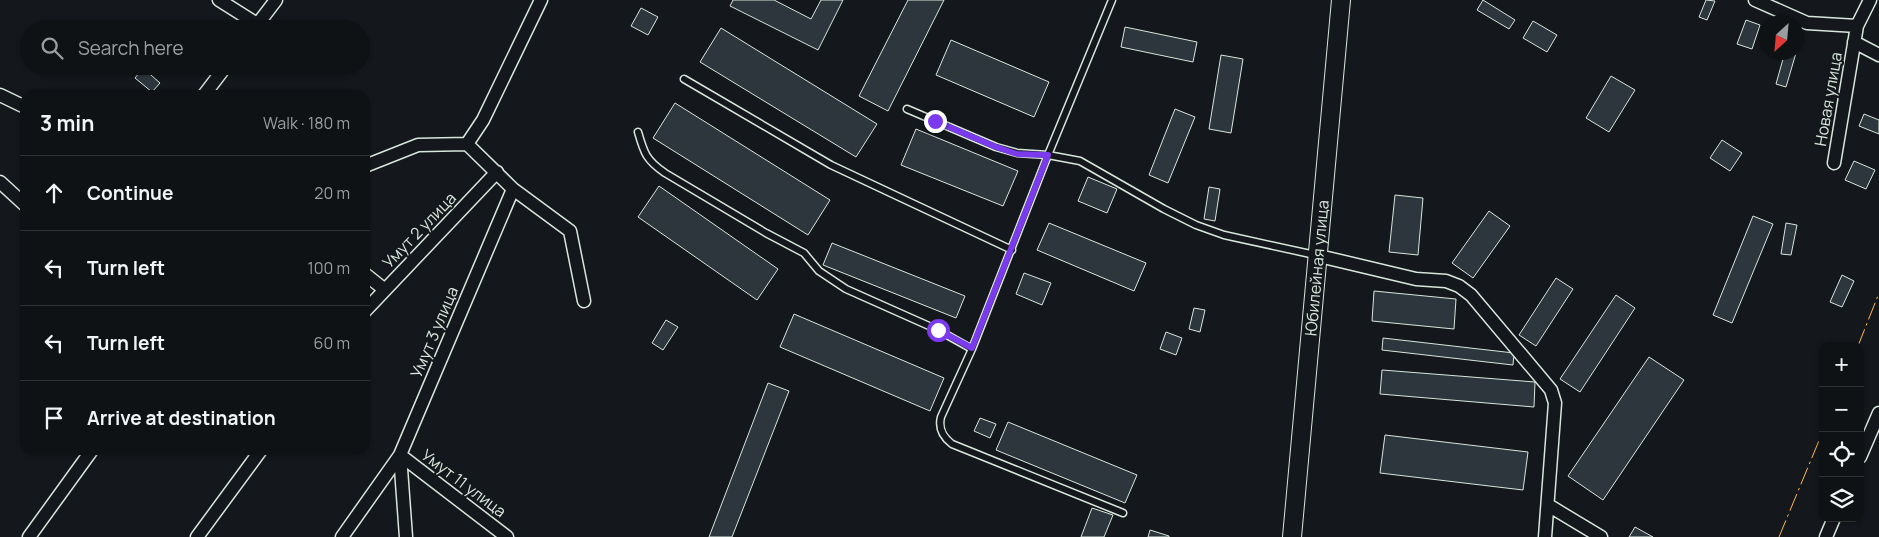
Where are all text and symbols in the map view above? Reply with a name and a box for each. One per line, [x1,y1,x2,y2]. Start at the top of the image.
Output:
north arrow [1759,15,1804,60]
search box [20,20,370,75]
icon: search [38,34,66,62]
text: Search here [78,35,184,61]
street label: Новая улица [1809,50,1847,148]
text: 3 min [40,109,94,137]
route end [924,110,947,133]
text: Walk · 180 m [263,112,350,134]
icon: ahead [40,179,68,207]
text: Continue [87,180,173,206]
text: 20 m [314,182,350,204]
street label: Умут 2 улица [377,187,461,273]
street label: Юбилейная улица [1299,199,1334,337]
icon: left [40,254,68,282]
text: Turn left [87,255,165,281]
text: 100 m [307,257,350,279]
street label: Умут 3 улица [405,283,463,381]
route start [927,319,950,342]
icon: left [40,329,68,357]
text: Turn left [87,330,165,356]
text: 60 m [314,332,350,354]
map controls [1819,342,1864,522]
button: + [1819,342,1864,387]
button: − [1819,387,1864,432]
icon: arrive [40,404,68,432]
text: Arrive at destination [87,405,276,431]
button: locate [1819,432,1864,477]
street label: Умут 11 улица [417,444,511,522]
button: layers [1819,477,1864,522]

